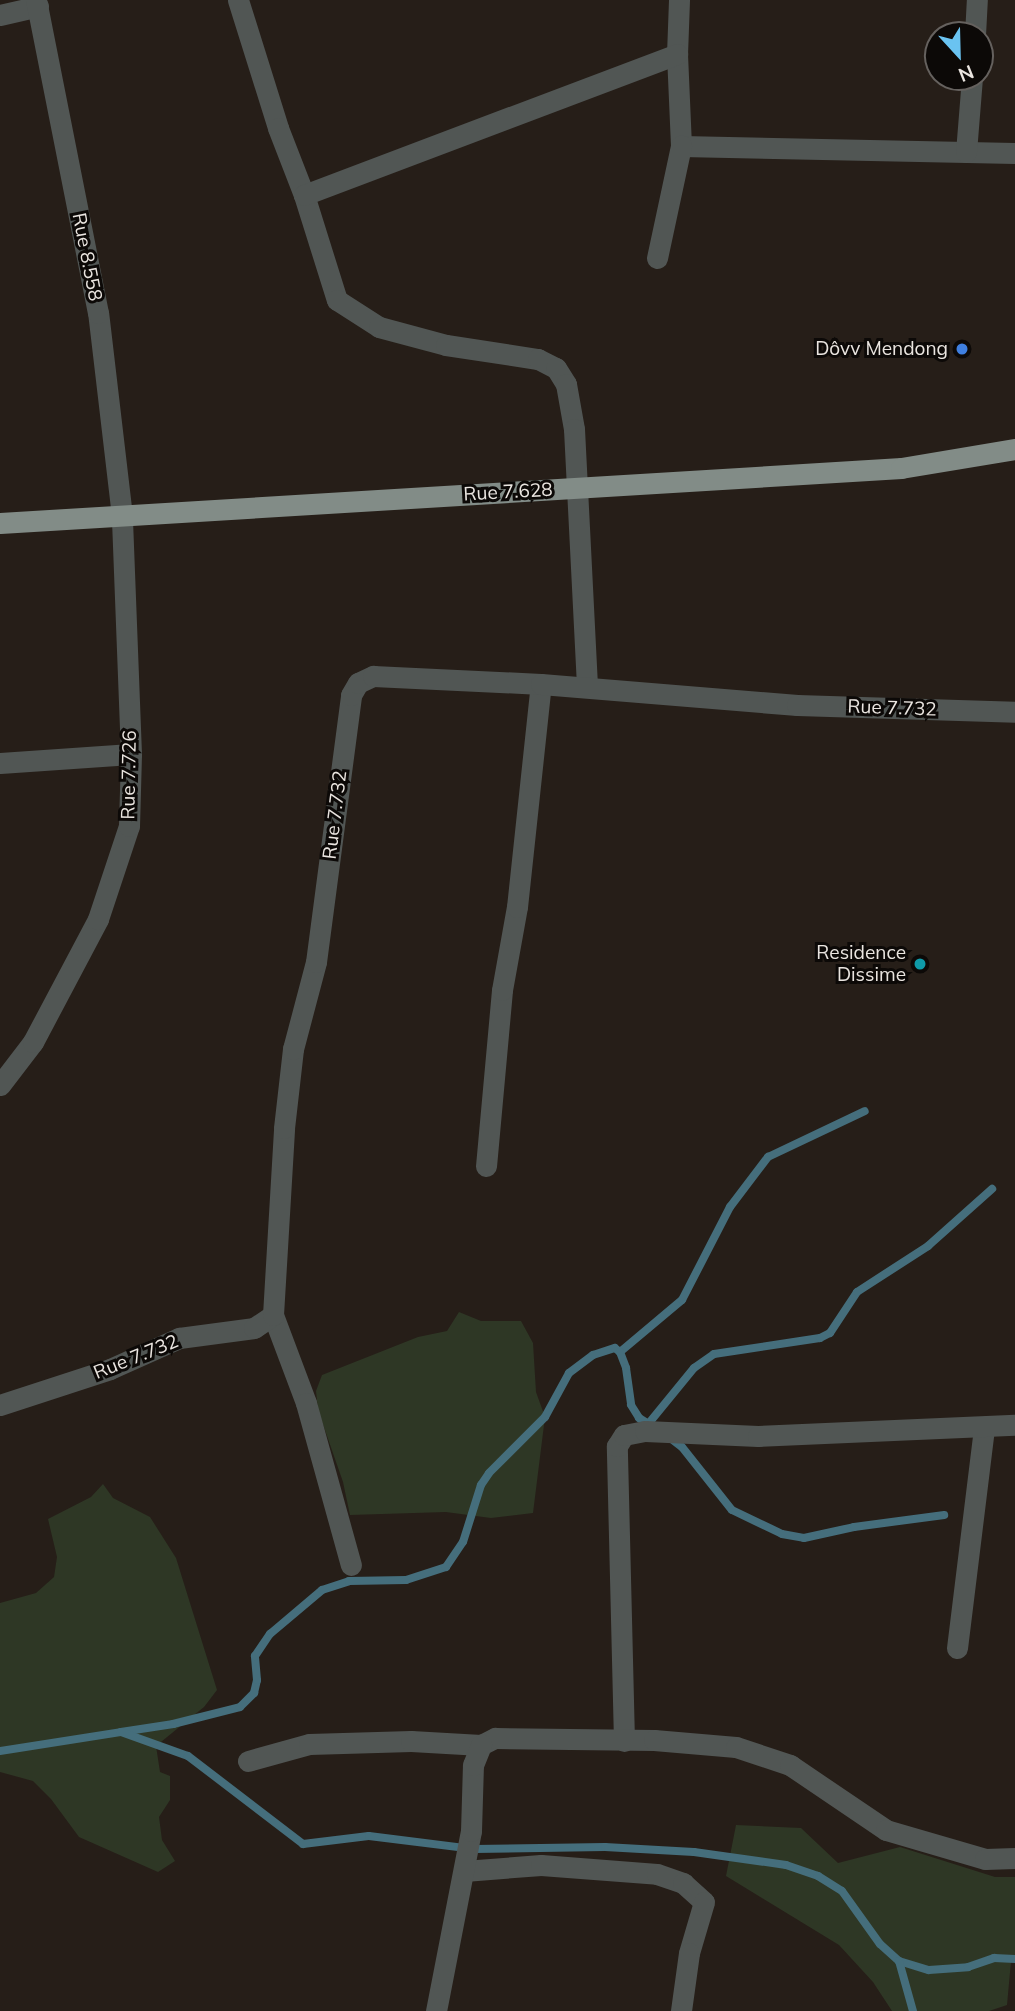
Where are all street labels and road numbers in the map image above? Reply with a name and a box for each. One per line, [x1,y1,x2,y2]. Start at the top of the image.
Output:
street label: Rue 8.558 [67,211,107,303]
street label: Rue 7.628 [463,478,553,506]
street label: Rue 7.732 [847,695,937,721]
street label: Rue 7.726 [117,730,141,820]
street label: Rue 7.732 [318,769,352,861]
street label: Rue 7.732 [90,1330,182,1384]

